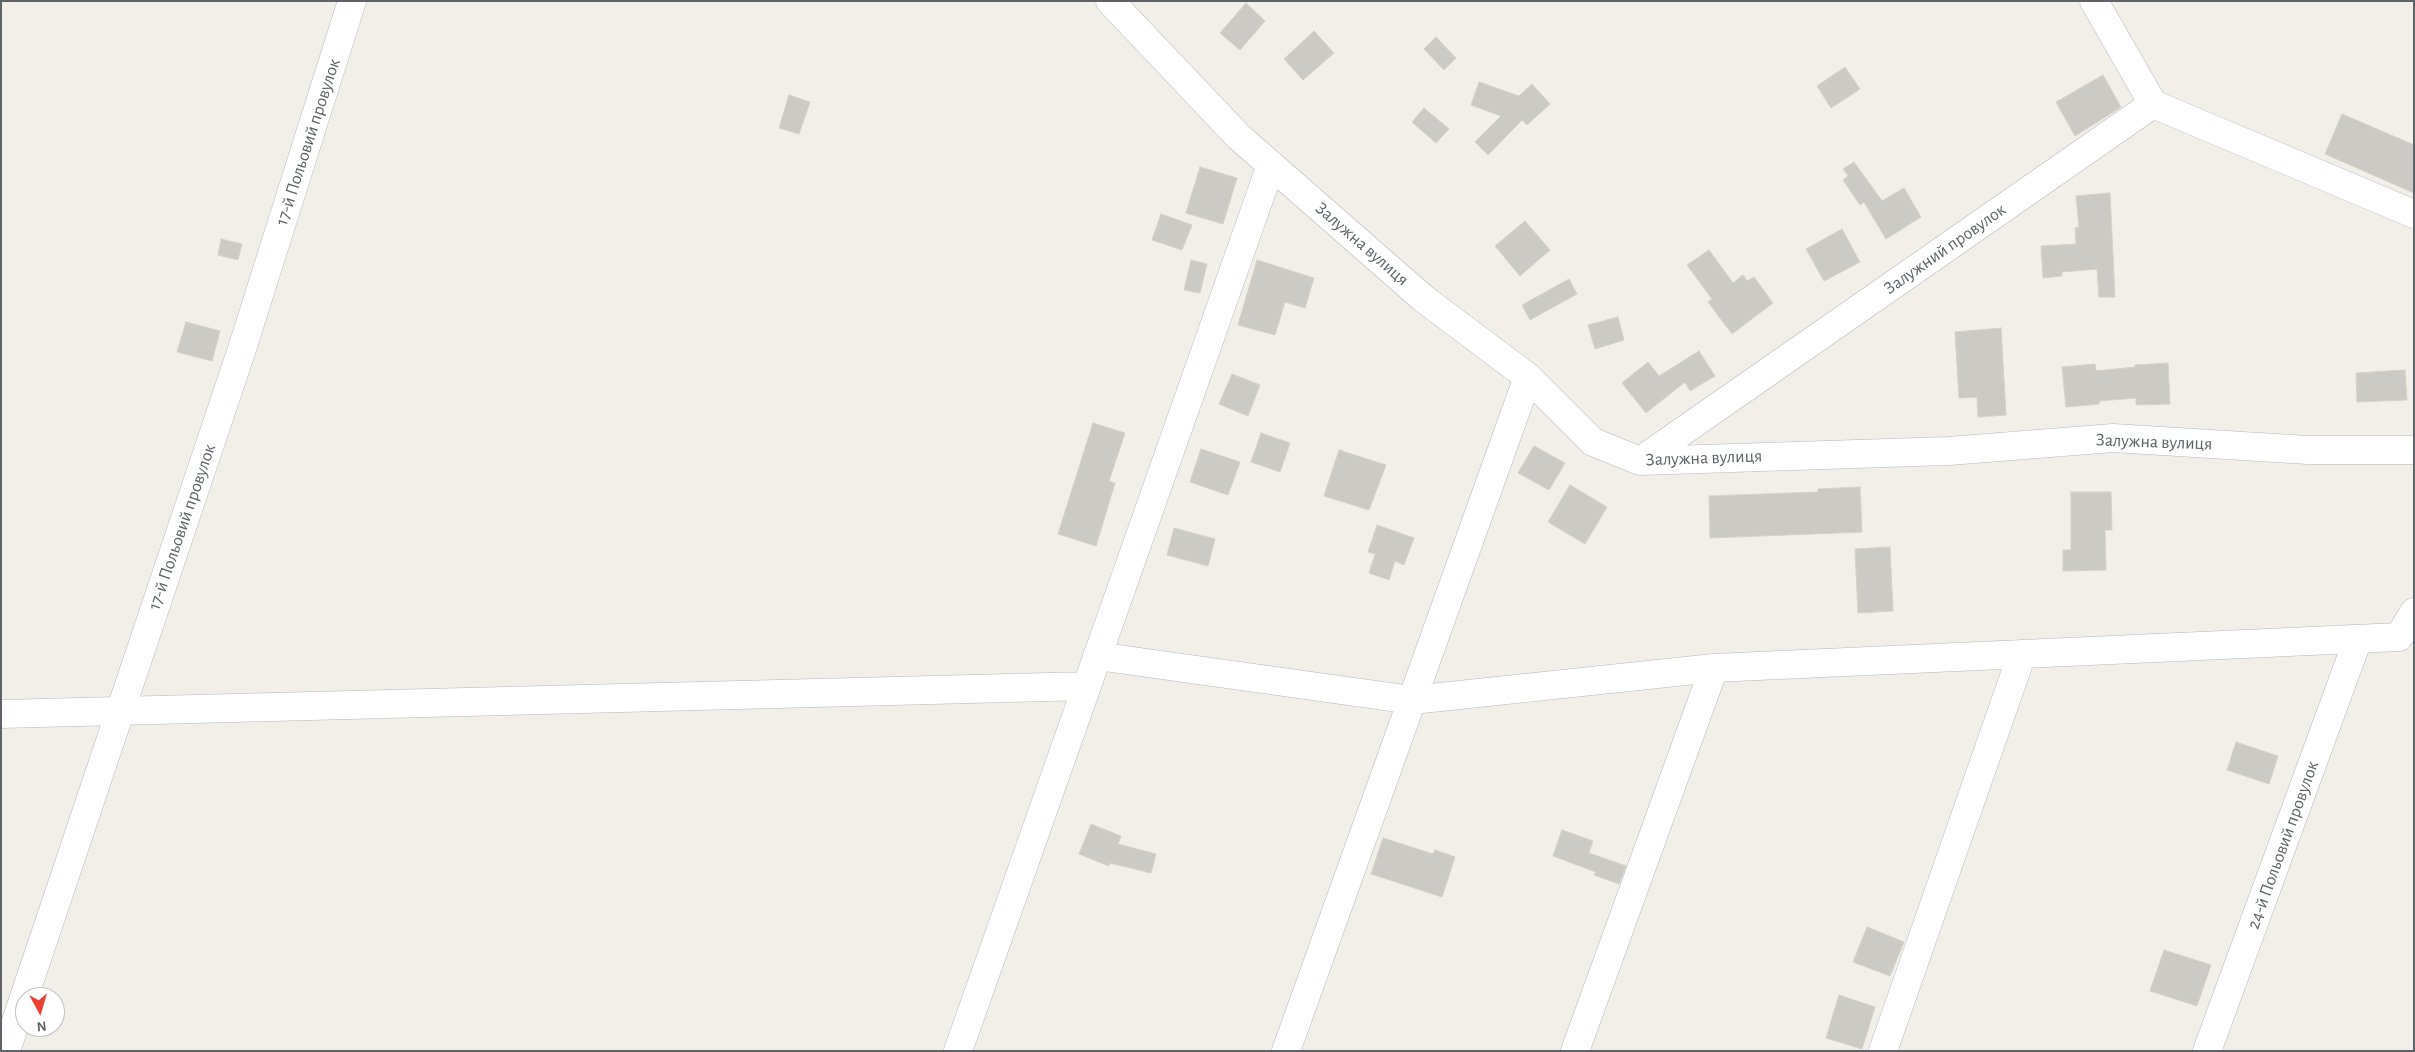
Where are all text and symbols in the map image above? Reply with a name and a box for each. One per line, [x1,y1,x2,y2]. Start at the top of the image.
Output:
street label: 17-й Польовий провулок [271,56,345,228]
street label: Залужна вулиця [1311,198,1413,290]
street label: Залужний провулок [1880,199,2010,299]
street label: Залужна вулиця [2095,429,2213,455]
street label: 17-й Польовий провулок [143,441,221,613]
street label: Залужна вулиця [1645,445,1763,471]
street label: 24-й Польовий провулок [2243,758,2323,932]
north arrow [15,987,65,1037]
text: N [36,1018,47,1033]

